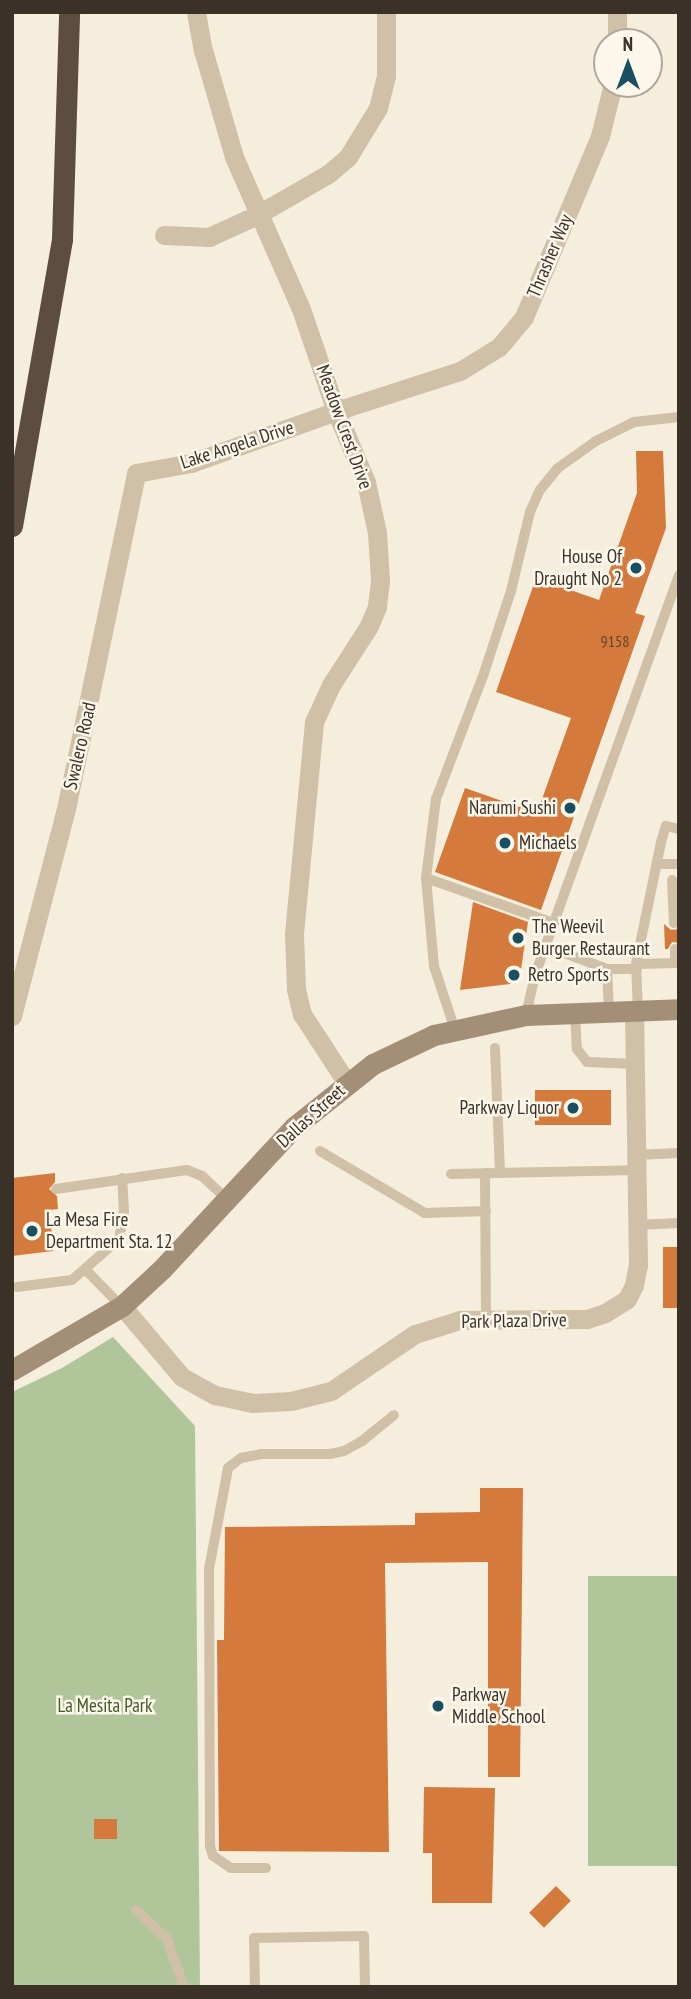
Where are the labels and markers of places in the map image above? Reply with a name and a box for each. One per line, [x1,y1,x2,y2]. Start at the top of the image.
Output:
place label: House Of Draught No 2 [534,546,622,590]
marker: House Of Draught No 2 [628,560,644,576]
place label: Narumi Sushi [469,797,556,819]
marker: Narumi Sushi [562,800,578,816]
place label: Michaels [519,832,577,854]
marker: Michaels [497,835,513,851]
place label: The Weevil Burger Restaurant [532,916,650,960]
marker: The Weevil Burger Restaurant [510,930,526,946]
place label: Retro Sports [528,964,609,986]
marker: Retro Sports [506,967,522,983]
place label: Parkway Liquor [459,1097,559,1119]
marker: Parkway Liquor [565,1100,581,1116]
place label: La Mesa Fire Department Sta. 12 [46,1209,174,1253]
marker: La Mesa Fire Department Sta. 12 [24,1223,40,1239]
place label: Parkway Middle School [452,1684,545,1728]
marker: Parkway Middle School [430,1698,446,1714]

